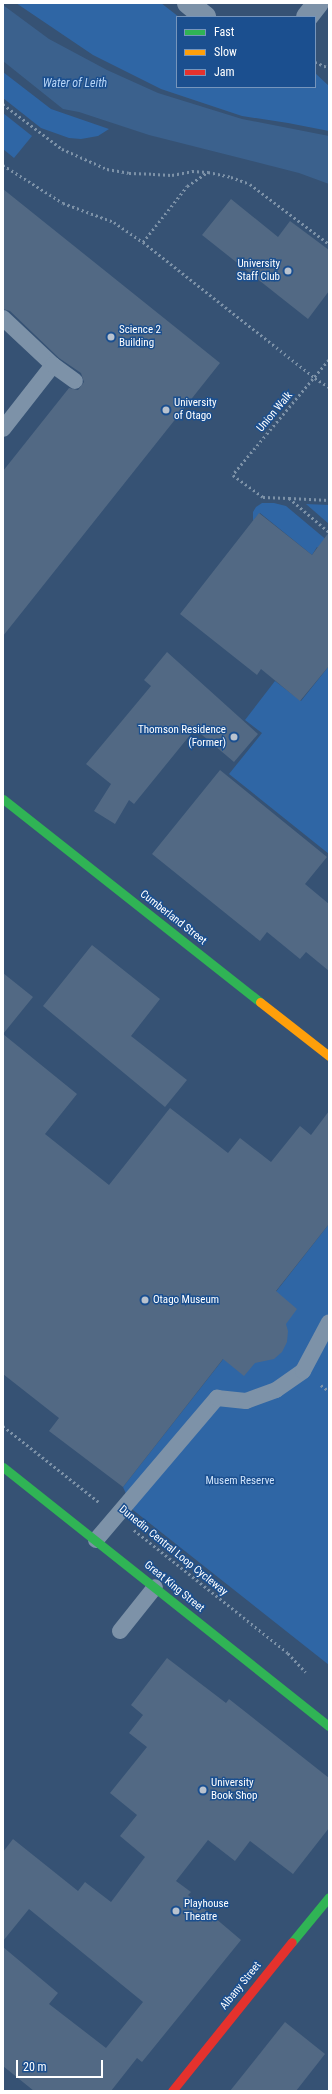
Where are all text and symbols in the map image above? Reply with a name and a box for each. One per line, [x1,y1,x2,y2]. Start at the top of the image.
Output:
legend [176,16,316,88]
text: Fast [214,25,234,39]
text: Slow [214,45,237,59]
text: Jam [214,65,235,79]
water label: Water of Leith [43,77,107,91]
place label: University Staff Club [237,258,280,284]
marker: University Staff Club [283,266,293,276]
place label: Science 2 Building [119,324,161,350]
marker: Science 2 Building [106,332,116,342]
street label: Union Walk [254,389,296,435]
place label: University of Otago [174,397,217,423]
marker: University of Otago [161,405,171,415]
place label: Thomson Residence (Former) [138,724,226,750]
marker: Thomson Residence (Former) [229,732,239,742]
street label: Cumberland Street [137,888,209,948]
place label: Otago Museum [153,1293,219,1307]
marker: Otago Museum [140,1295,150,1305]
park label: Musem Reserve [205,1474,275,1488]
street label: Dunedin Central Loop Cycleway [116,1503,230,1599]
street label: Great King Street [141,1559,207,1615]
place label: University Book Shop [211,1777,257,1803]
marker: University Book Shop [198,1785,208,1795]
place label: Playhouse Theatre [184,1898,229,1924]
marker: Playhouse Theatre [171,1906,181,1916]
street label: Albany Street [218,1959,264,2013]
scale bar [18,2052,105,2078]
text: 20 m [23,2060,47,2074]

